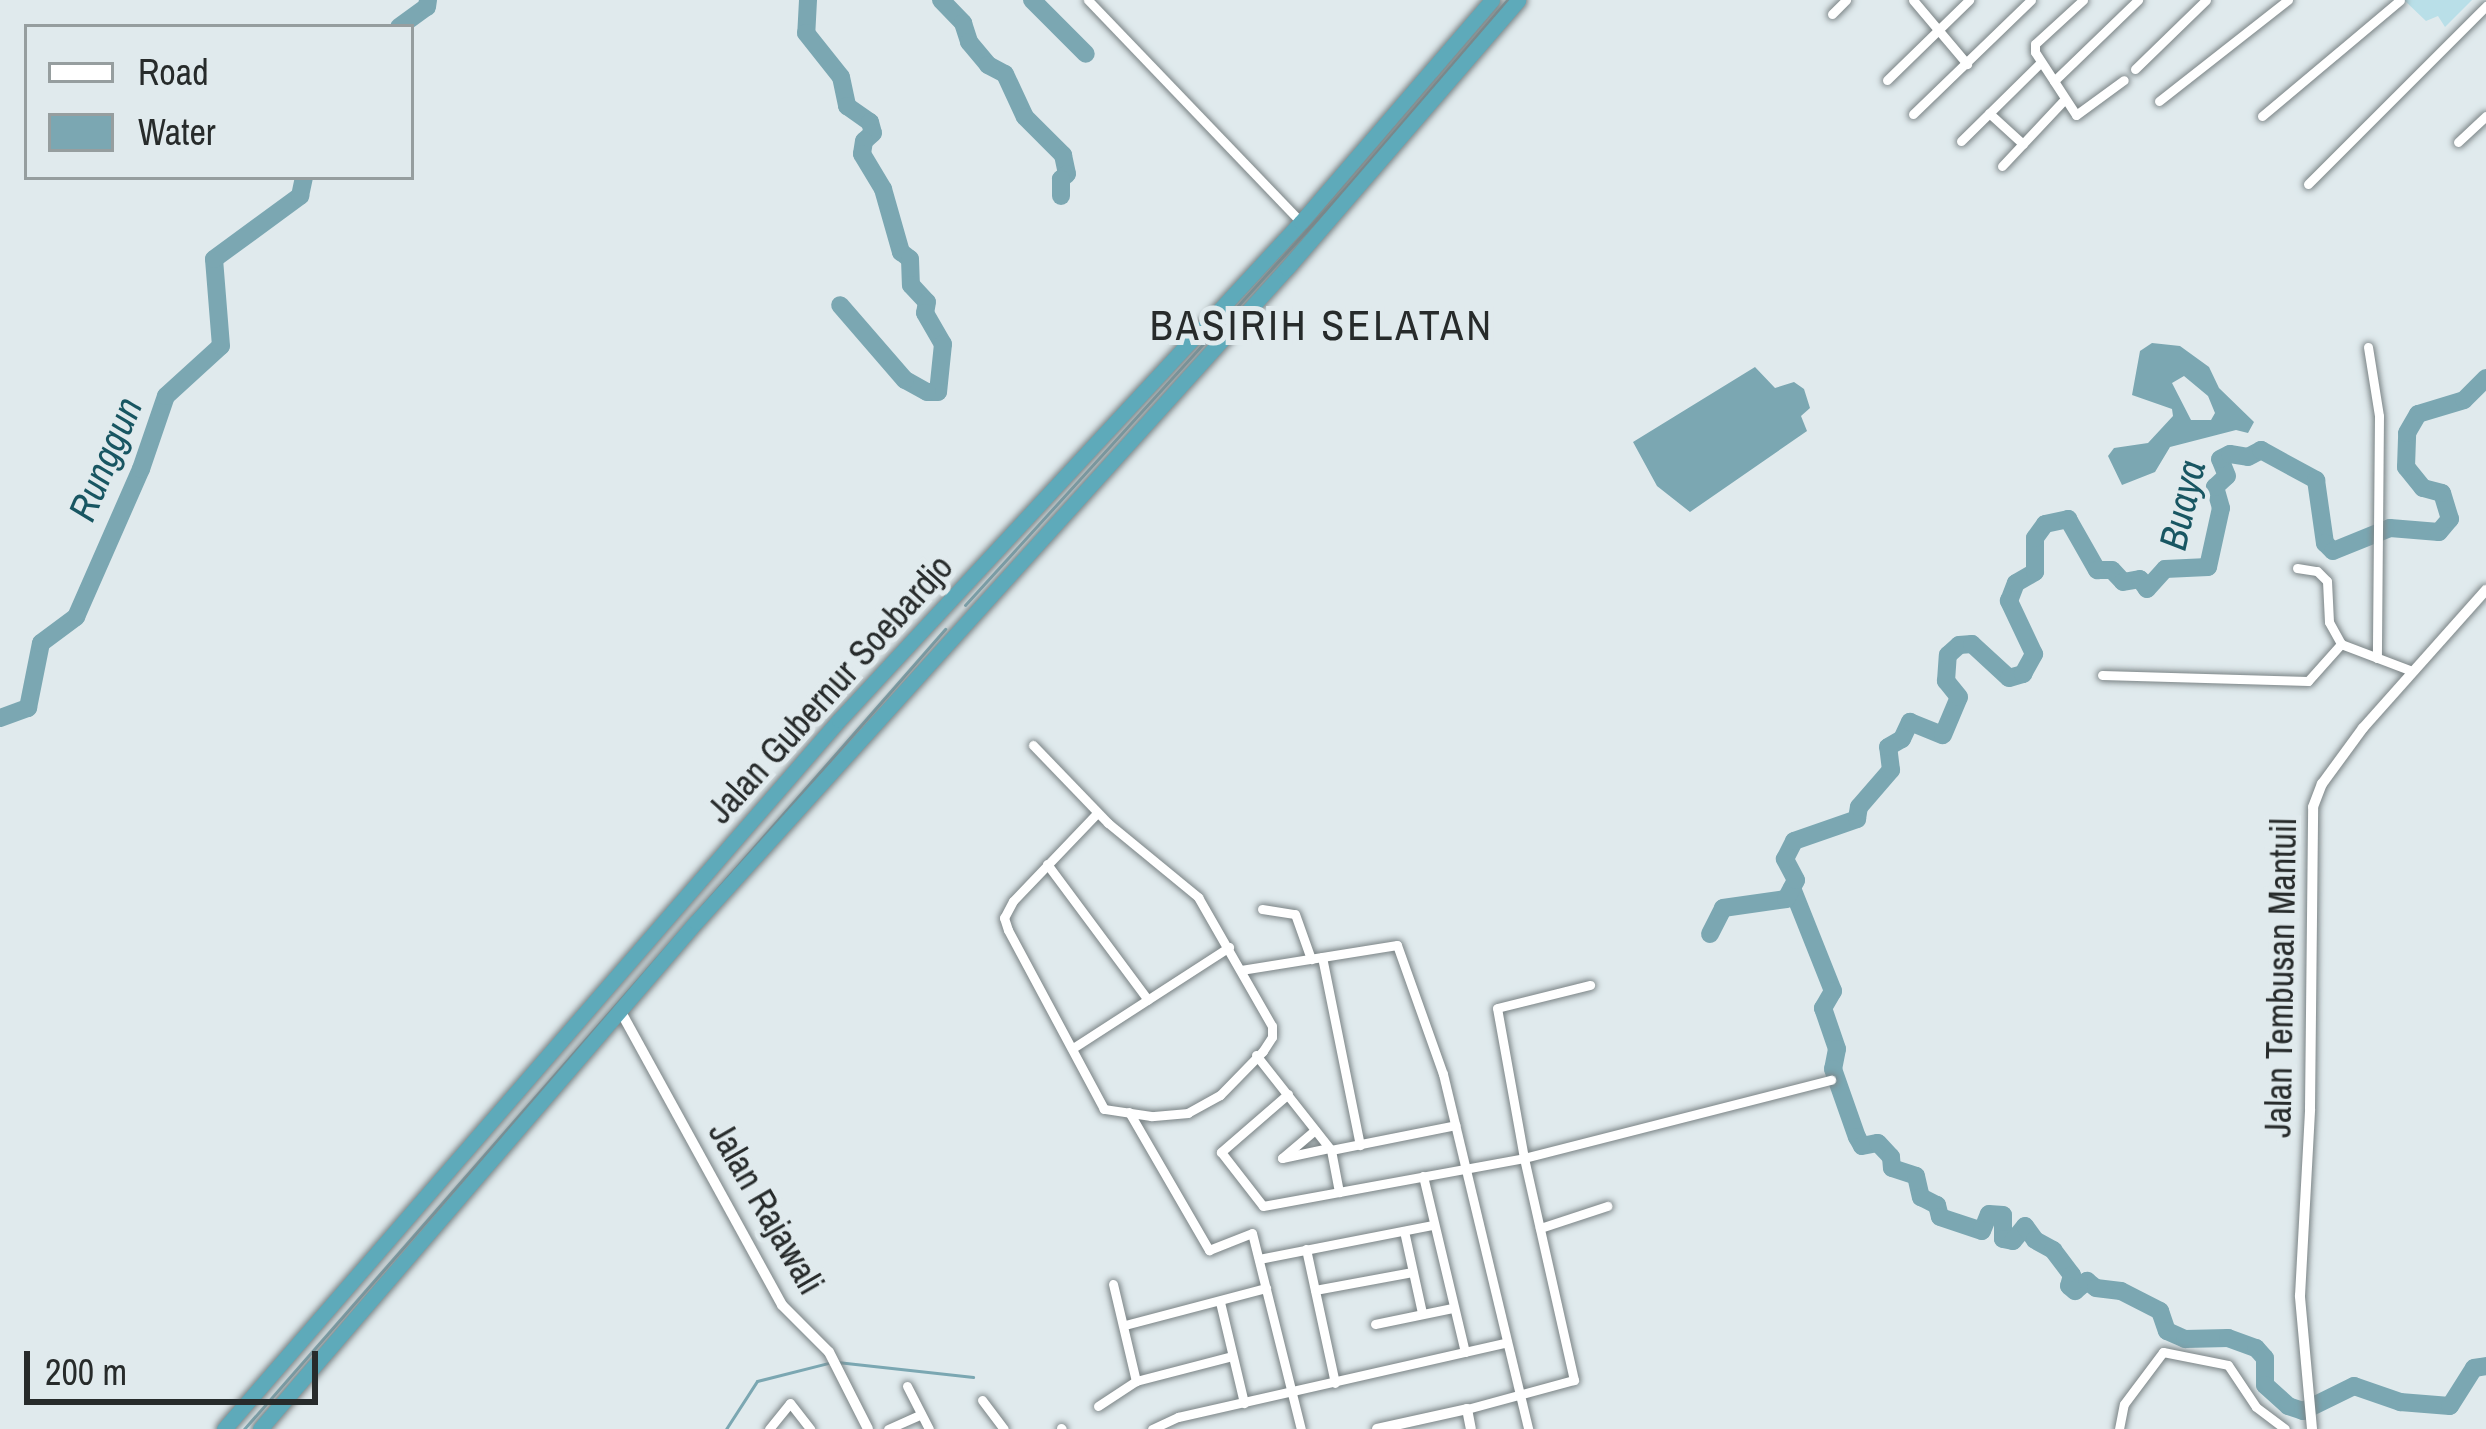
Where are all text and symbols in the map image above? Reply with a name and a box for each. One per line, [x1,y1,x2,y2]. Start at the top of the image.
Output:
legend [24,24,414,180]
text: Road [138,48,209,96]
text: Water [138,108,216,156]
district label: BASIRIH SELATAN [1150,300,1494,350]
water label: Runggun [58,390,152,528]
water label: Buaya [2149,456,2215,554]
street label: Jalan Gubernur Soebardjo [698,546,962,832]
street label: Jalan Tembusan Mantuil [2257,818,2305,1138]
street label: Jalan Rajawali [699,1114,833,1302]
scale bar [30,1327,324,1401]
text: 200 m [45,1348,127,1396]

